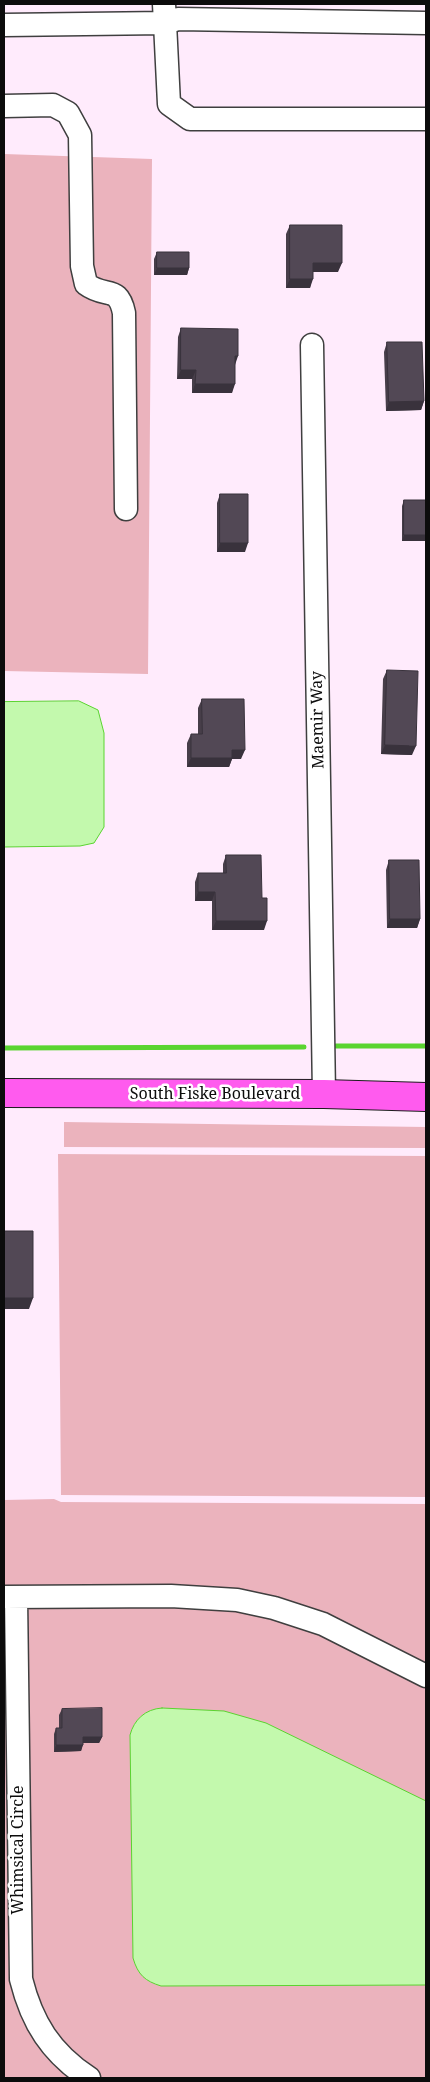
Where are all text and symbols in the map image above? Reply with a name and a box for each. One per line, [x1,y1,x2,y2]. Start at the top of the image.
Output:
street label: Maemir Way [308,671,328,769]
street label: South Fiske Boulevard [130,1084,300,1104]
street label: Whimsical Circle [8,1785,28,1915]

